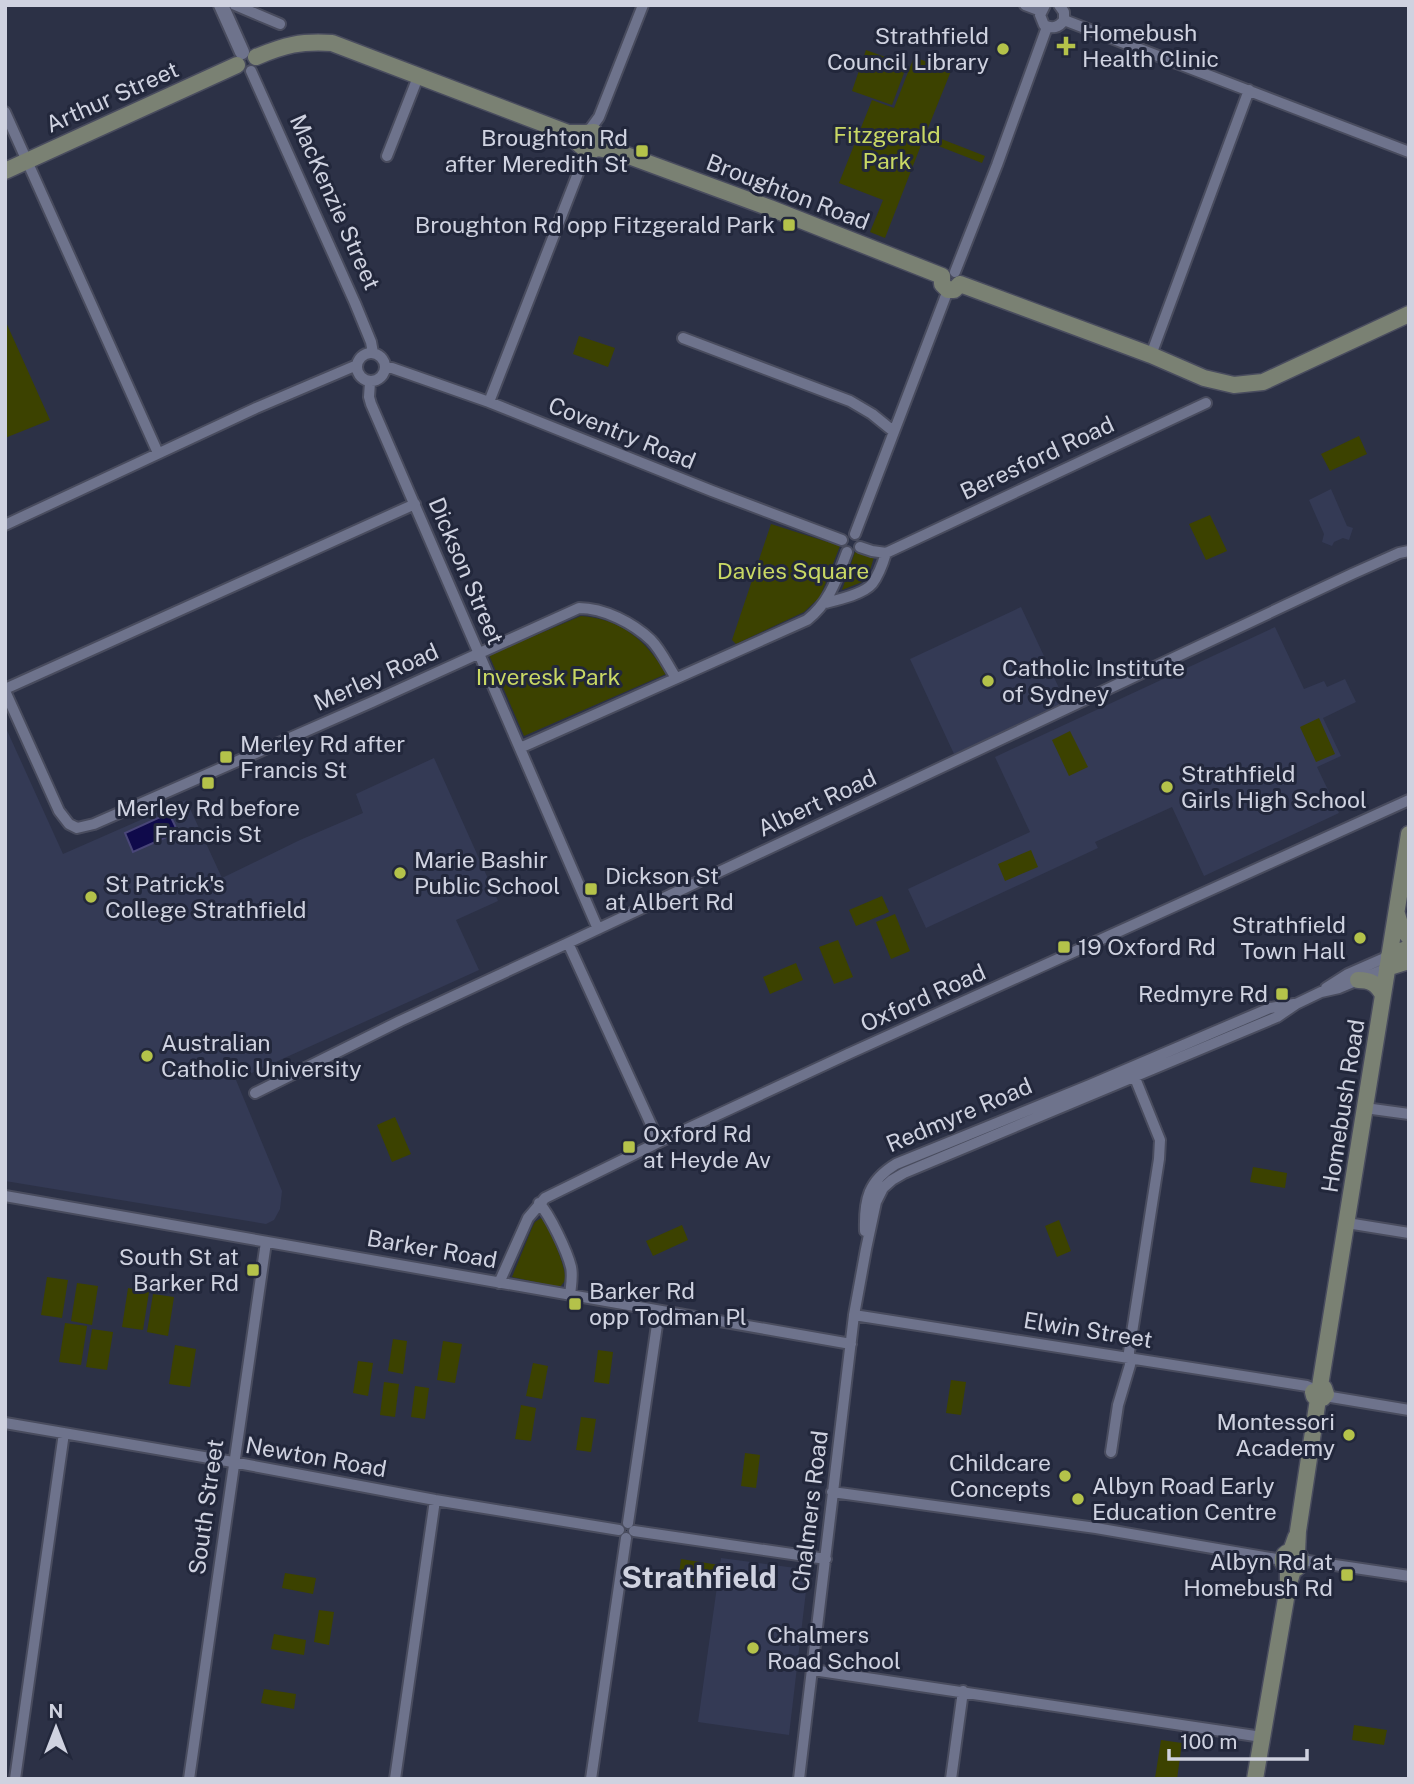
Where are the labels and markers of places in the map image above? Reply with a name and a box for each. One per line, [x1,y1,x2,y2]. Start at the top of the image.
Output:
place label: Homebush Health Clinic [1082,19,1219,72]
place label: Strathfield Council Library [827,22,989,75]
marker: Homebush Health Clinic [1056,36,1076,56]
marker: Strathfield Council Library [995,41,1011,57]
place label: Broughton Rd after Meredith St [445,124,628,177]
marker: Broughton Rd after Meredith St [634,143,650,159]
place label: Broughton Rd opp Fitzgerald Park [415,211,775,238]
marker: Broughton Rd opp Fitzgerald Park [781,217,797,233]
place label: Catholic Institute of Sydney [1002,654,1185,707]
marker: Catholic Institute of Sydney [980,673,996,689]
place label: Merley Rd after Francis St [240,730,405,783]
marker: Merley Rd after Francis St [218,749,234,765]
place label: Strathfield Girls High School [1181,760,1367,813]
marker: Merley Rd before Francis St [200,775,216,791]
marker: Strathfield Girls High School [1159,779,1175,795]
place label: Merley Rd before Francis St [116,794,300,847]
place label: Marie Bashir Public School [414,846,560,899]
place label: Dickson St at Albert Rd [605,862,734,915]
marker: Marie Bashir Public School [392,865,408,881]
place label: St Patrick's College Strathfield [105,870,307,923]
marker: Dickson St at Albert Rd [583,881,599,897]
marker: St Patrick's College Strathfield [83,889,99,905]
place label: Strathfield Town Hall [1232,911,1346,964]
marker: Strathfield Town Hall [1352,930,1368,946]
place label: 19 Oxford Rd [1078,933,1216,960]
marker: 19 Oxford Rd [1056,939,1072,955]
place label: Redmyre Rd [1138,980,1268,1007]
marker: Redmyre Rd [1274,986,1290,1002]
place label: Australian Catholic University [161,1029,362,1082]
marker: Australian Catholic University [139,1048,155,1064]
place label: Oxford Rd at Heyde Av [643,1120,771,1173]
marker: Oxford Rd at Heyde Av [621,1139,637,1155]
place label: South St at Barker Rd [119,1243,239,1296]
marker: South St at Barker Rd [245,1262,261,1278]
place label: Barker Rd opp Todman Pl [589,1277,747,1330]
marker: Barker Rd opp Todman Pl [567,1296,583,1312]
place label: Montessori Academy [1216,1408,1335,1461]
marker: Montessori Academy [1341,1427,1357,1443]
place label: Childcare Concepts [949,1449,1051,1502]
marker: Childcare Concepts [1057,1468,1073,1484]
place label: Albyn Road Early Education Centre [1092,1472,1277,1525]
marker: Albyn Road Early Education Centre [1070,1491,1086,1507]
place label: Albyn Rd at Homebush Rd [1183,1548,1333,1601]
marker: Albyn Rd at Homebush Rd [1339,1567,1355,1583]
place label: Chalmers Road School [767,1621,901,1674]
marker: Chalmers Road School [745,1640,761,1656]

